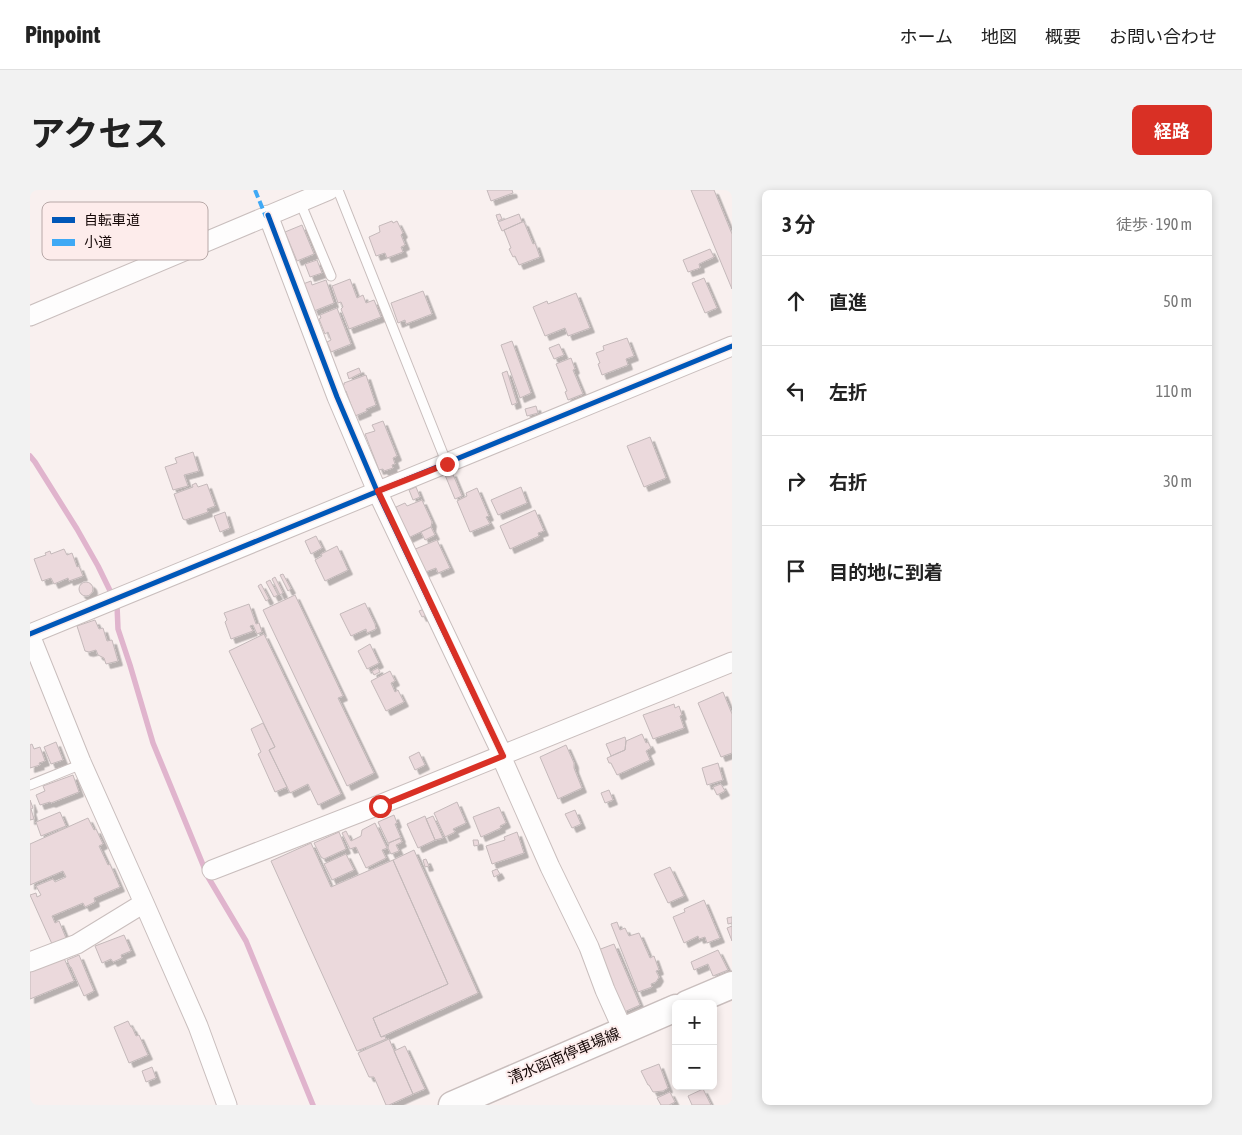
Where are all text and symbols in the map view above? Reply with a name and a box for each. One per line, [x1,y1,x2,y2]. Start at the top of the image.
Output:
text: Pinpoint [25,21,100,48]
text: ホーム [900,26,953,47]
text: 地図 [981,26,1017,47]
text: 概要 [1045,26,1081,47]
text: お問い合わせ [1109,26,1217,47]
button: 経路 [1132,105,1212,155]
text: アクセス [30,113,168,153]
legend [42,202,208,260]
text: 自転車道 [84,212,140,228]
text: 3 分 [782,212,816,236]
text: 徒歩 · 190 m [1116,215,1192,233]
text: 小道 [84,234,112,250]
icon: ahead [782,287,810,315]
text: 直進 [829,291,867,313]
text: 50 m [1163,292,1192,310]
icon: left [782,377,810,405]
text: 左折 [829,381,867,403]
text: 110 m [1156,382,1192,400]
route end [436,453,459,476]
icon: right [782,467,810,495]
text: 右折 [829,471,867,493]
text: 30 m [1163,472,1192,490]
icon: arrive [782,557,810,585]
text: 目的地に到着 [829,561,943,583]
route start [369,795,392,818]
map controls [672,1000,717,1090]
button: + [672,1000,717,1045]
street label: 清水函南停車場線 [505,1024,622,1087]
button: − [672,1045,717,1090]

